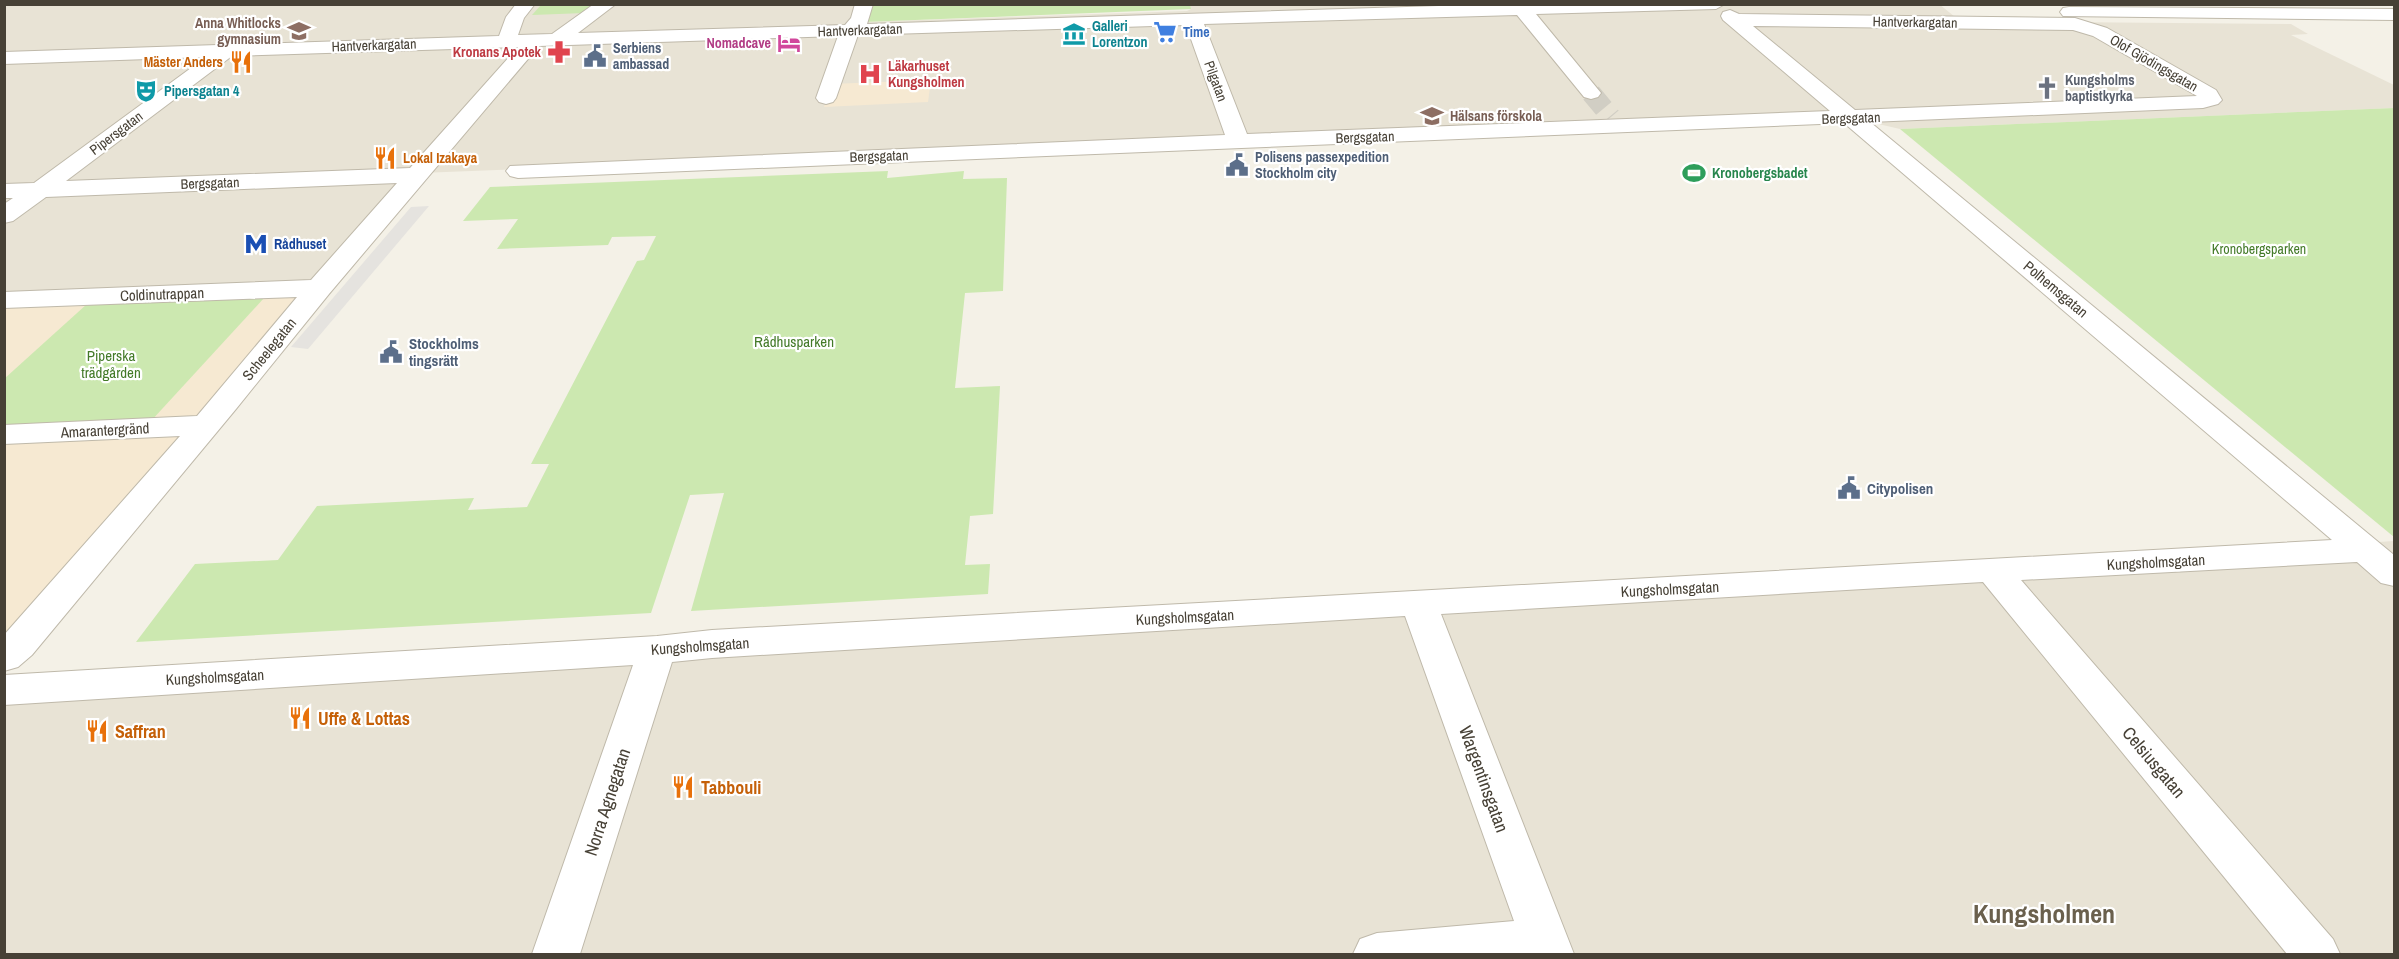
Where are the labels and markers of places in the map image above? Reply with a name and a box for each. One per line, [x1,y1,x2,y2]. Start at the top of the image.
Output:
place label: Anna Whitlocks gymnasium [195,14,281,48]
place label: Galleri Lorentzon [1092,17,1147,51]
school or university icon: Anna Whitlocks gymnasium [286,18,312,44]
supermarket icon: Time [1152,19,1178,45]
museum icon: Galleri Lorentzon [1061,21,1087,47]
place label: Time [1183,23,1210,41]
hotel icon: Nomadcave [776,30,802,56]
place label: Nomadcave [707,34,771,52]
pharmacy icon: Kronans Apotek [546,39,572,65]
place label: Serbiens ambassad [613,39,669,73]
place label: Kronans Apotek [453,43,542,61]
public building icon: Serbiens ambassad [582,43,608,69]
restaurant icon: Mäster Anders [228,49,254,75]
place label: Mäster Anders [144,53,223,71]
place label: Läkarhuset Kungsholmen [888,57,965,91]
hospital icon: Läkarhuset Kungsholmen [857,61,883,87]
place label: Kungsholms baptistkyrka [2065,71,2135,105]
church icon: Kungsholms baptistkyrka [2034,75,2060,101]
theatre icon: Pipersgatan 4 [133,78,159,104]
place label: Pipersgatan 4 [164,82,240,100]
school or university icon: Hälsans förskola [1419,103,1445,129]
place label: Hälsans förskola [1450,107,1542,125]
restaurant icon: Lokal Izakaya [372,145,398,171]
place label: Polisens passexpedition Stockholm city [1255,148,1389,182]
place label: Lokal Izakaya [403,149,478,167]
public building icon: Polisens passexpedition Stockholm city [1224,152,1250,178]
sports icon: Kronobergsbadet [1681,160,1707,186]
place label: Kronobergsbadet [1712,164,1808,182]
metro station icon: Rådhuset [243,231,269,257]
place label: Rådhuset [274,235,326,253]
place label: Stockholms tingsrätt [409,333,479,371]
public building icon: Stockholms tingsrätt [378,339,404,365]
public building icon: Citypolisen [1836,475,1862,501]
place label: Citypolisen [1867,478,1933,499]
restaurant icon: Uffe & Lottas [287,705,313,731]
place label: Uffe & Lottas [318,706,410,731]
restaurant icon: Saffran [84,718,110,744]
place label: Saffran [115,719,166,744]
restaurant icon: Tabbouli [670,774,696,800]
place label: Tabbouli [701,775,761,800]

